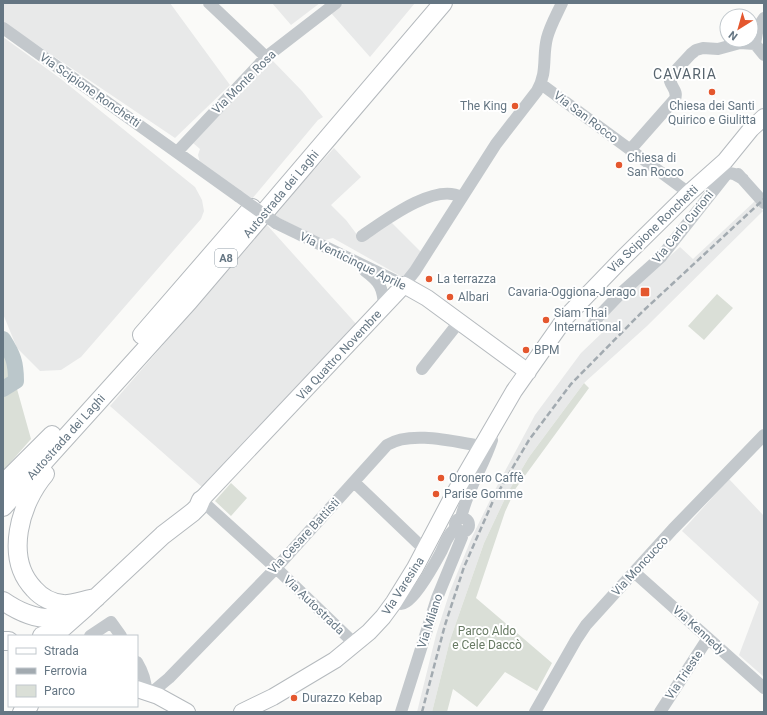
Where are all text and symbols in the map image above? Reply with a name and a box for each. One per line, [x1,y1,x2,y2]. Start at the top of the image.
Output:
north arrow [719,8,759,48]
text: N [726,28,740,43]
street label: Via Monte Rosa [209,47,279,117]
street label: Via Scipione Ronchetti [37,50,143,130]
district label: CAVARIA [653,66,717,82]
marker: Chiesa dei Santi Quirico e Giulitta [707,87,717,97]
street label: Via San Rocco [551,88,621,146]
place label: The King [460,99,507,113]
place label: Chiesa dei Santi Quirico e Giulitta [668,99,756,127]
marker: The King [510,101,520,111]
street label: Autostrada dei Laghi [240,147,322,241]
place label: Chiesa di San Rocco [627,151,684,179]
marker: Chiesa di San Rocco [614,160,624,170]
street label: Via Scipione Ronchetti [605,182,701,276]
street label: Via Carlo Curioni [650,188,716,266]
street label: Via Venticinque Aprile [297,229,409,293]
road number: A8 [215,249,237,267]
place label: La terrazza [437,272,496,286]
marker: La terrazza [424,274,434,284]
place label: Cavaria-Oggiona-Jerago [508,285,636,299]
marker: Cavaria-Oggiona-Jerago [639,286,651,298]
place label: Albari [458,290,489,304]
marker: Albari [445,292,455,302]
place label: Siam Thai International [554,306,621,334]
street label: Via Quattro Novembre [294,307,384,403]
marker: Siam Thai International [541,315,551,325]
place label: BPM [534,343,560,357]
marker: BPM [521,345,531,355]
street label: Autostrada dei Laghi [24,391,108,483]
place label: Oronero Caffè [449,471,524,485]
marker: Oronero Caffè [436,473,446,483]
place label: Parise Gomme [444,487,523,501]
marker: Parise Gomme [431,489,441,499]
street label: Via Cesare Battisti [265,495,343,577]
street label: Via Moncucco [609,533,671,599]
street label: Via Varesina [379,554,427,618]
street label: Via Autostrada [281,573,347,637]
street label: Via Milano [415,592,445,650]
street label: Via Kennedy [670,603,728,657]
park label: Parco Aldo e Cele Daccò [452,624,522,652]
legend [8,635,138,707]
text: Strada [44,644,79,658]
street label: Via Trieste [662,648,706,702]
text: Ferrovia [44,664,87,678]
text: Parco [44,684,75,698]
place label: Durazzo Kebap [302,691,382,705]
marker: Durazzo Kebap [289,693,299,703]

